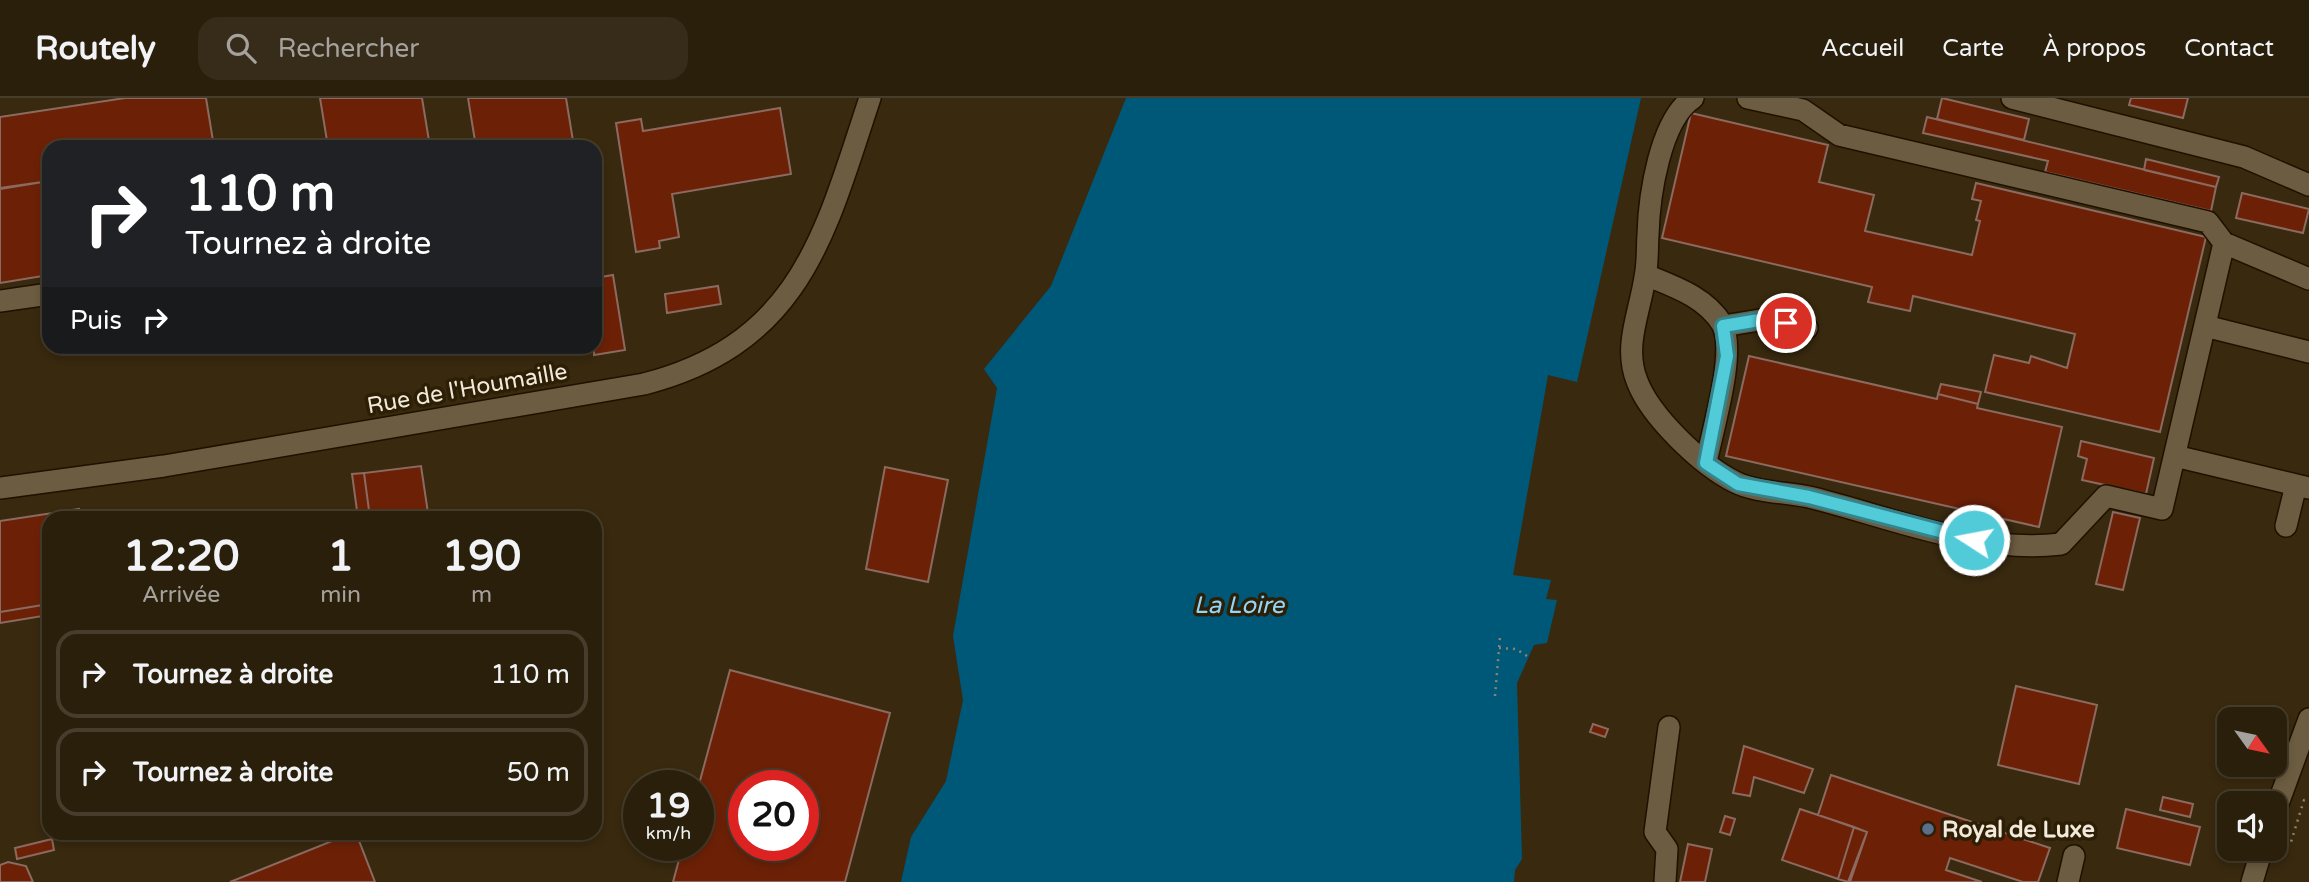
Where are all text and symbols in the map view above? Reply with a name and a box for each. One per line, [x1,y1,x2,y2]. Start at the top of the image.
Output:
search box [198,17,688,80]
text: Routely [35,29,156,68]
icon: search [222,29,260,67]
text: Rechercher [278,33,419,64]
text: Accueil [1821,34,1904,63]
text: Carte [1942,34,2004,63]
text: À propos [2042,34,2146,63]
text: Contact [2184,34,2274,63]
text: 110 m [185,165,335,224]
icon: right [70,168,161,259]
text: Tournez à droite [185,225,431,263]
pin [1756,293,1816,353]
icon: right [136,301,174,339]
icon: arrive [1767,304,1805,342]
text: Puis [70,305,122,336]
street label: Rue de l'Houmaille [365,358,570,420]
position arrow [1937,503,2011,577]
text: 12:20 [123,531,239,582]
text: 1 [327,531,354,582]
text: 190 [442,531,521,582]
text: Arrivée [142,581,220,609]
text: min [320,581,361,609]
text: m [471,581,492,609]
water label: La Loire [1194,591,1286,620]
icon: right [74,655,112,693]
text: Tournez à droite [133,659,333,690]
text: 110 m [490,659,570,690]
north arrow [2217,707,2287,777]
map controls [2217,707,2287,861]
icon: right [74,753,112,791]
text: Tournez à droite [133,757,333,788]
text: 50 m [507,757,570,788]
speed limit sign: 20 [728,770,819,861]
text: 19 [647,785,690,827]
button: sound [2217,791,2287,861]
place label: Royal de Luxe [1942,816,2095,844]
marker: Royal de Luxe [1920,821,1936,837]
text: km/h [646,822,691,844]

